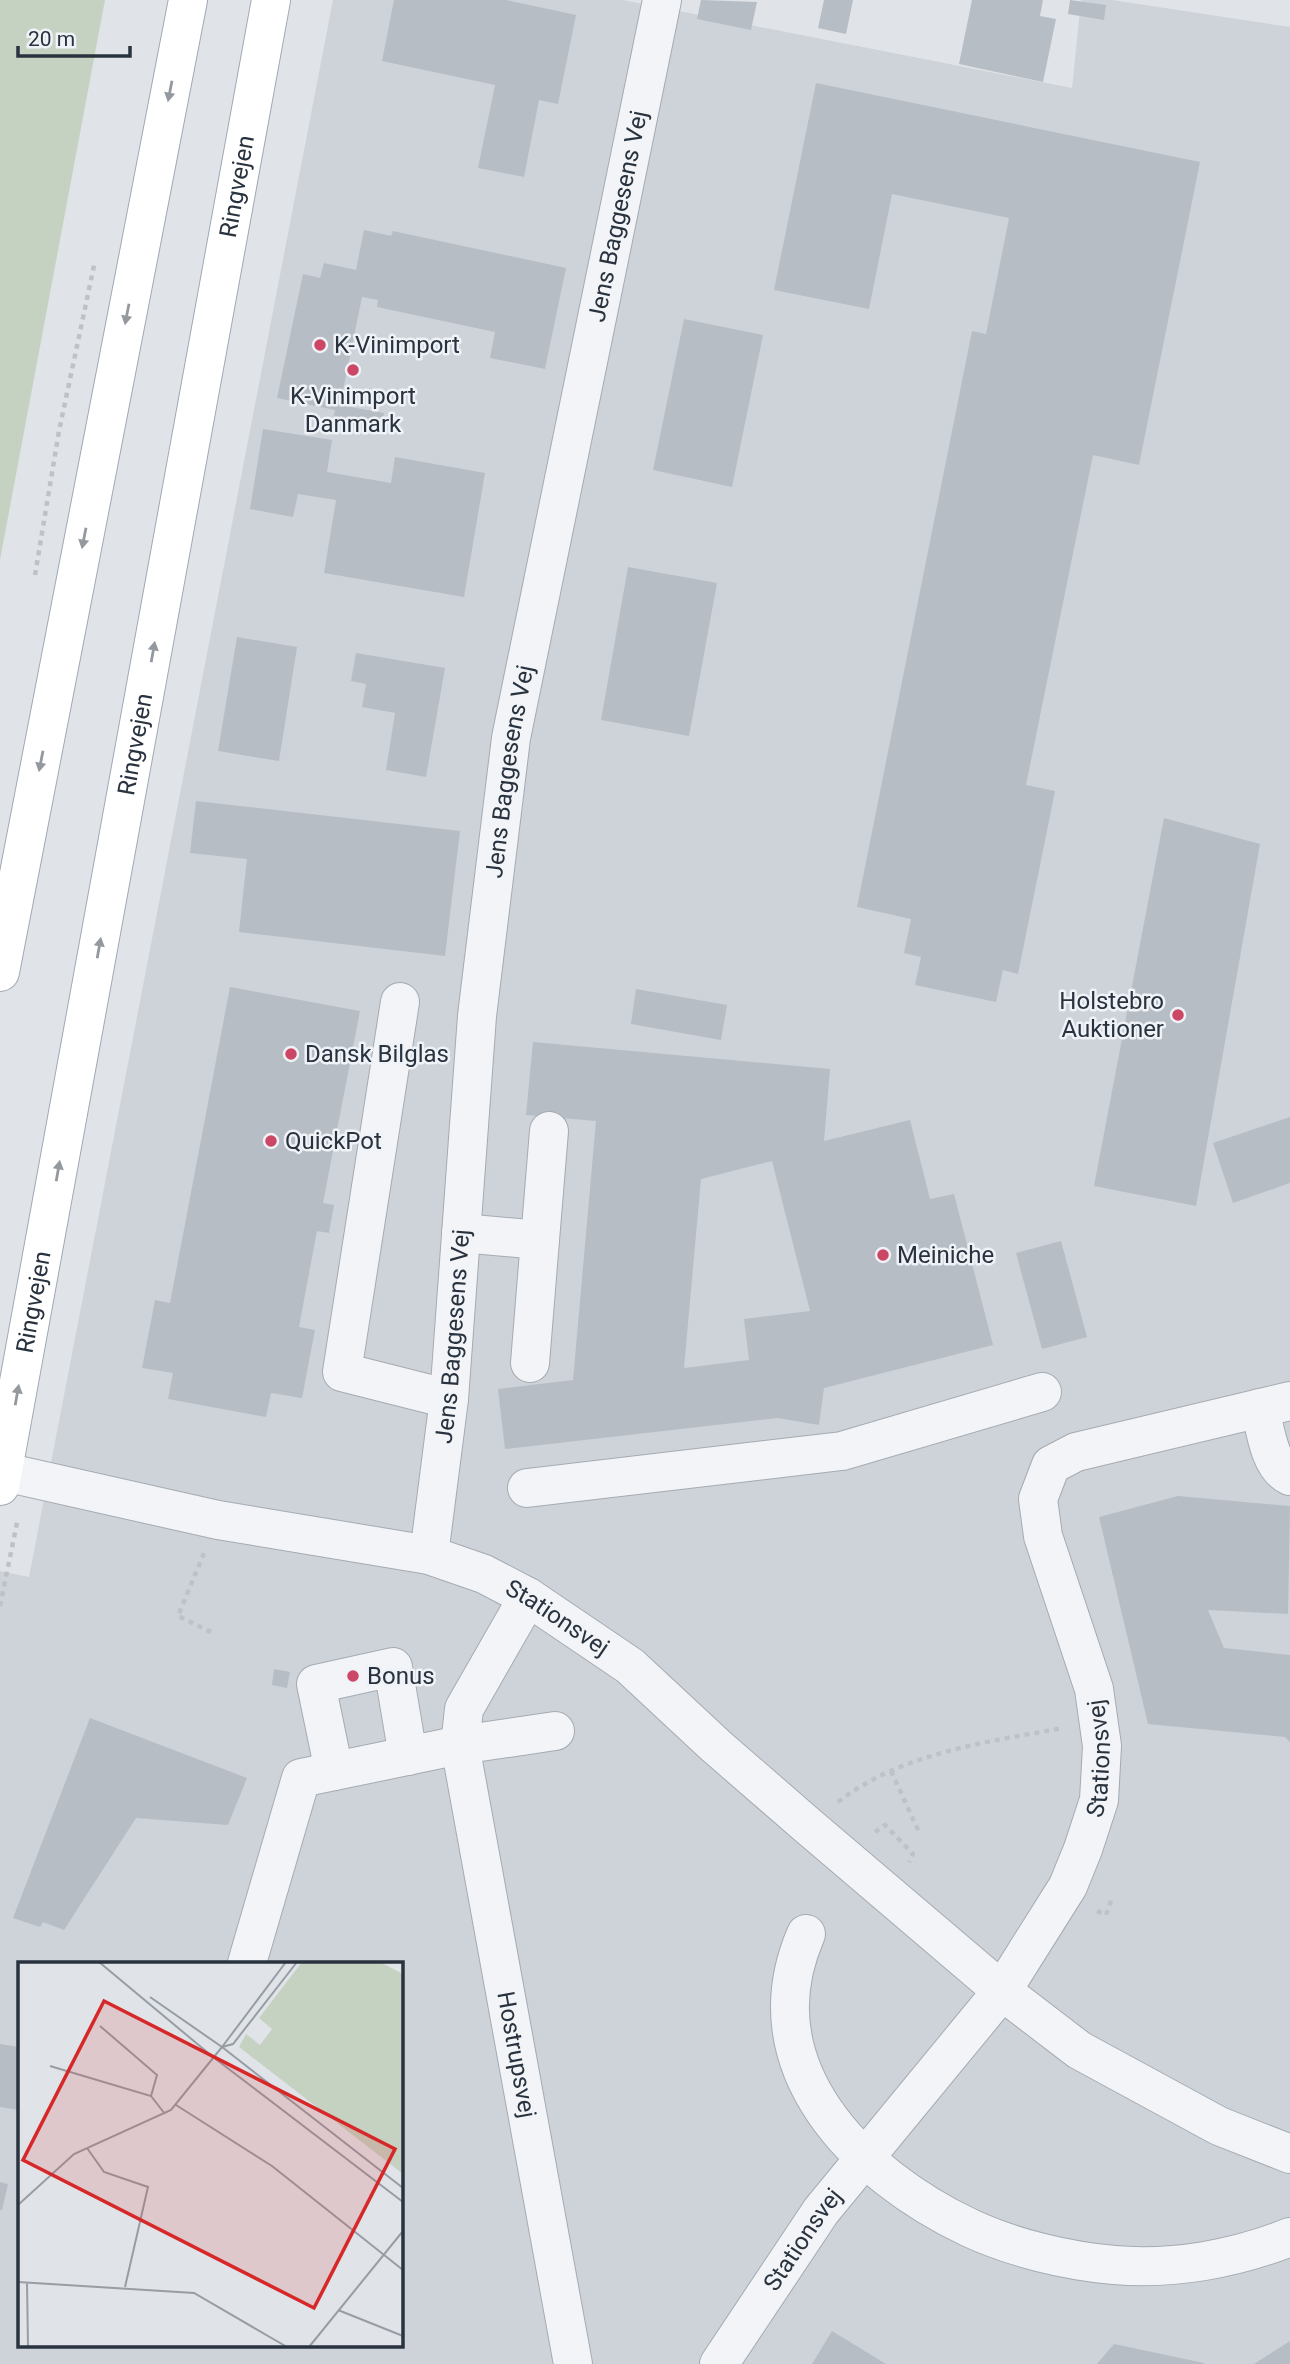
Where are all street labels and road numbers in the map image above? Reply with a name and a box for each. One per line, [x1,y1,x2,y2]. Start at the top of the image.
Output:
street label: Jens Baggesens Vej [582,108,653,324]
street label: Ringvejen [214,133,260,240]
street label: Jens Baggesens Vej [480,662,540,880]
street label: Ringvejen [112,691,158,798]
street label: Jens Baggesens Vej [429,1228,475,1445]
street label: Ringvejen [11,1249,57,1355]
street label: Stationsvej [501,1574,614,1662]
street label: Stationsvej [1080,1698,1116,1821]
street label: Hostrupsvej [491,1989,542,2120]
street label: Stationsvej [758,2183,848,2296]

